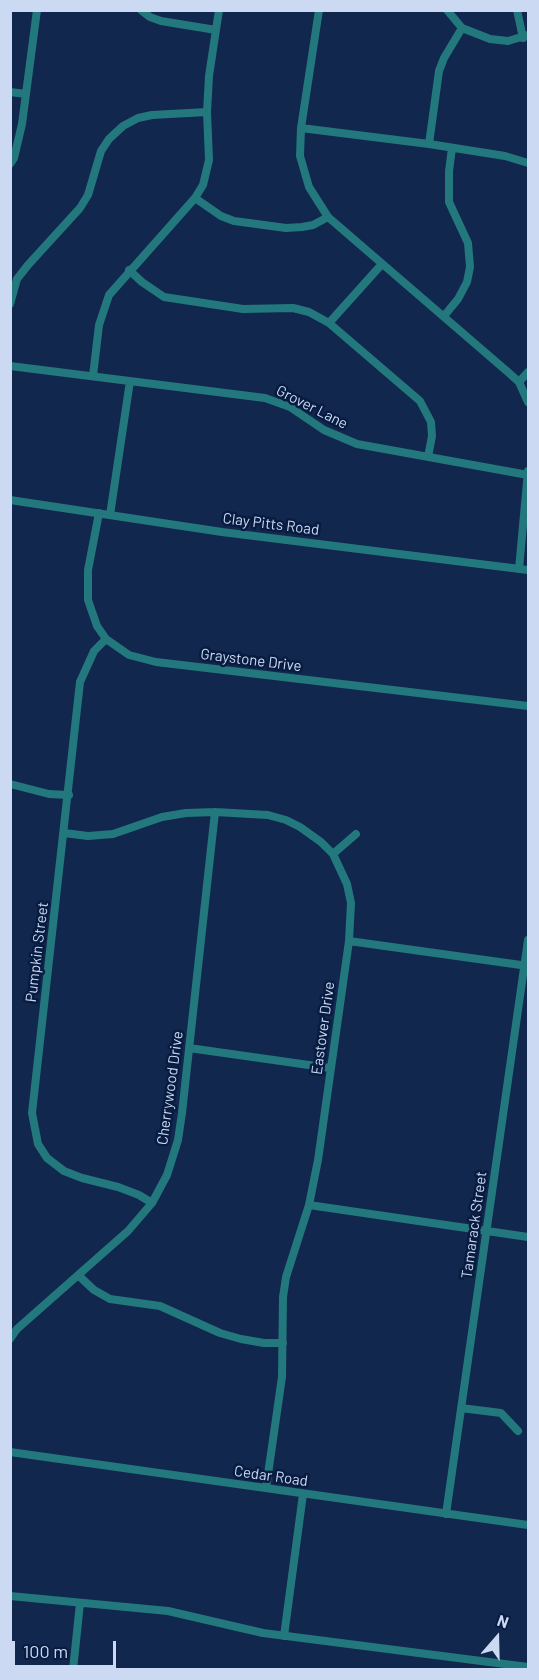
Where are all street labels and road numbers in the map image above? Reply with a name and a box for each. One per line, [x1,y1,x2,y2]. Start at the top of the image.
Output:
street label: Grover Lane [273,381,351,433]
street label: Clay Pitts Road [222,509,320,539]
street label: Graystone Drive [199,645,303,675]
street label: Pumpkin Street [22,901,52,1003]
street label: Eastover Drive [308,980,338,1076]
street label: Cherrywood Drive [153,1030,187,1146]
street label: Tamarack Street [458,1170,490,1280]
street label: Cedar Road [233,1462,309,1490]

